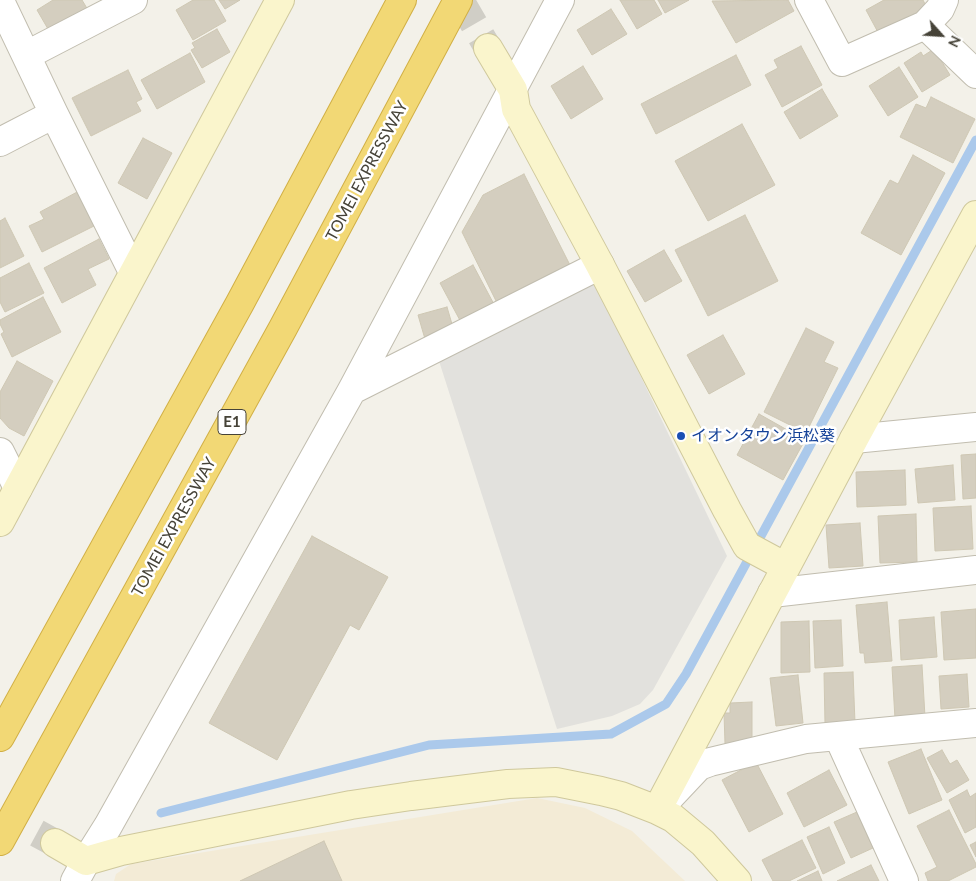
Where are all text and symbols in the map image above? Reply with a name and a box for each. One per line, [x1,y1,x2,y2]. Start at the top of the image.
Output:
north arrow [916,10,966,60]
text: N [945,33,965,50]
street label: TOMEI EXPRESSWAY [322,98,412,244]
road number: E1 [218,410,246,434]
place label: イオンタウン浜松葵 [691,426,835,446]
marker: イオンタウン浜松葵 [675,430,687,442]
street label: TOMEI EXPRESSWAY [128,454,220,600]

